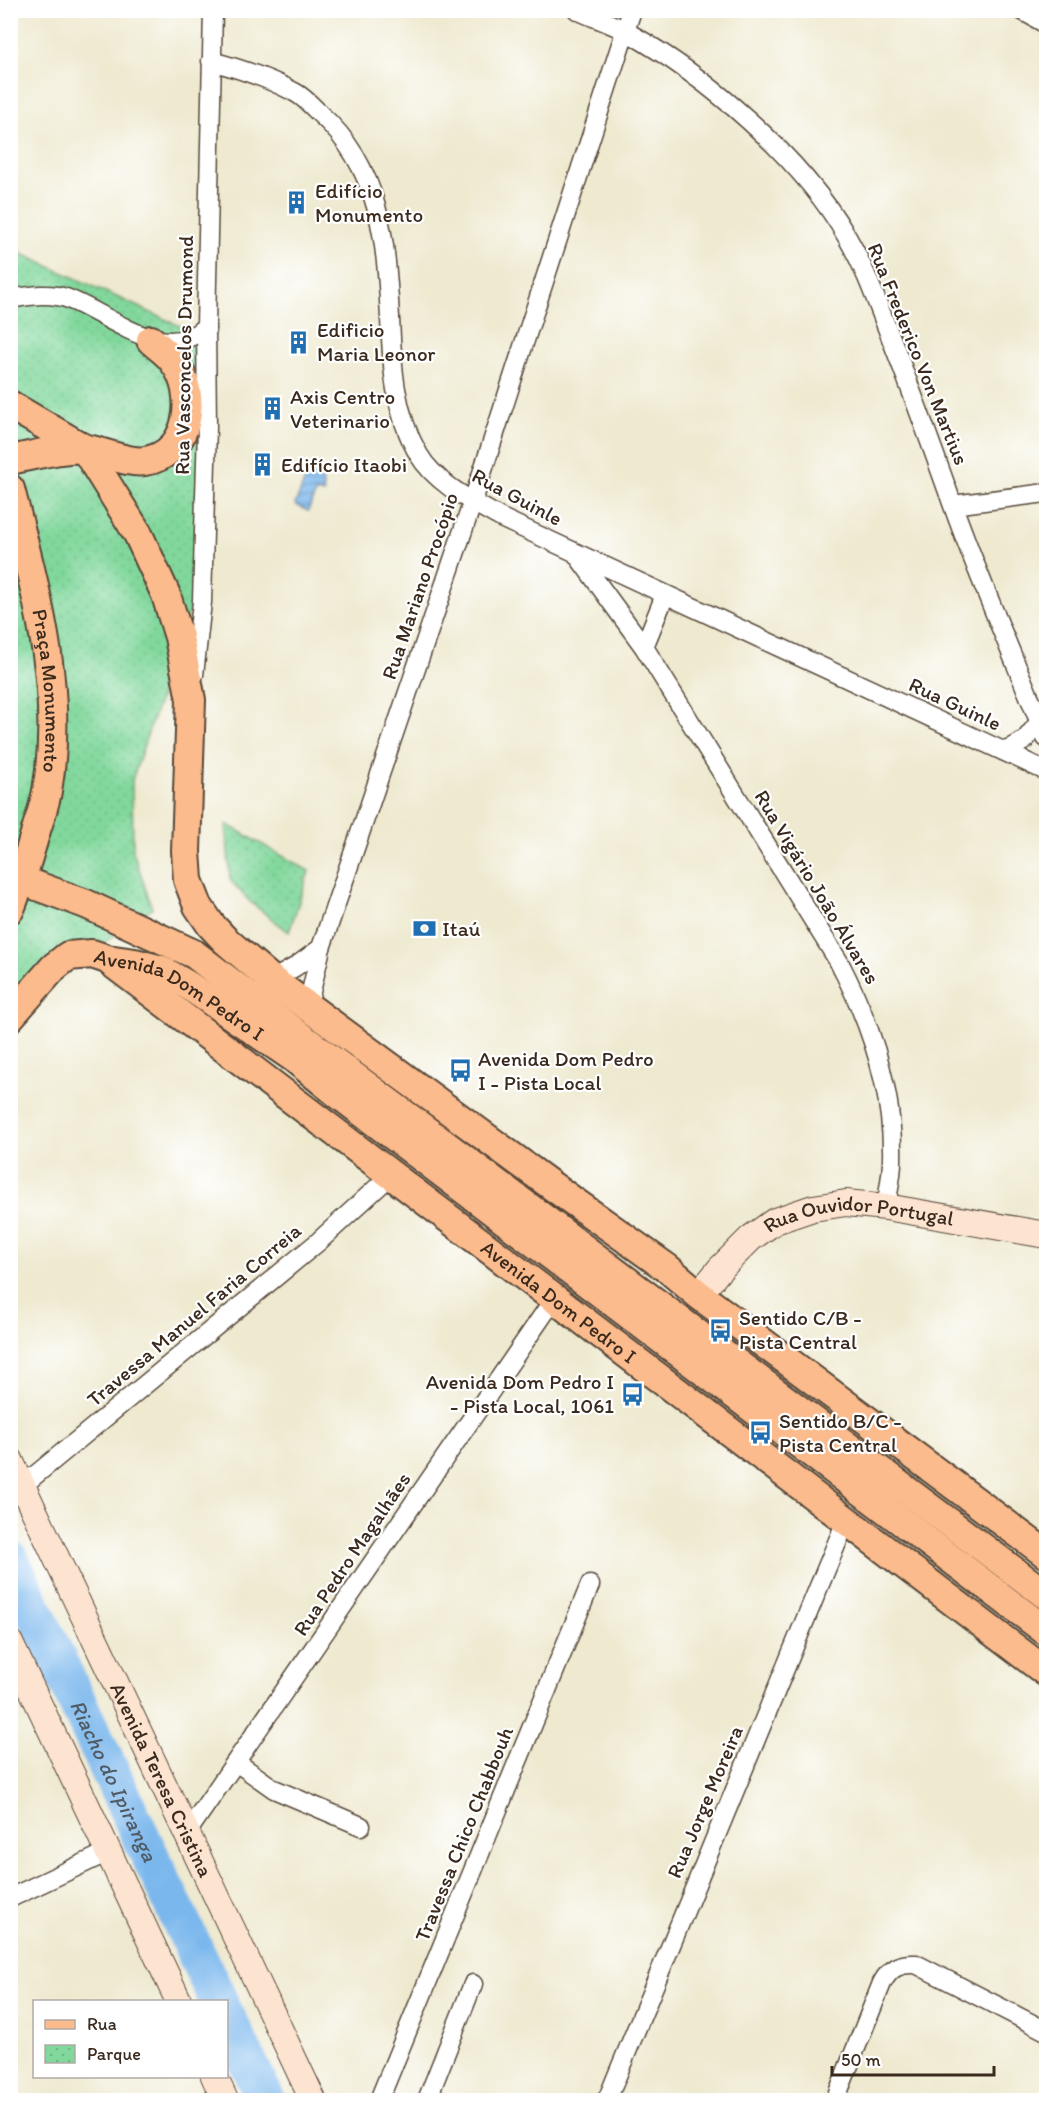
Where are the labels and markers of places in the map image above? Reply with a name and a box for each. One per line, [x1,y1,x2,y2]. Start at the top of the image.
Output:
place label: Edifício Monumento [315,178,423,227]
building icon: Edifício Monumento [284,190,310,216]
place label: Edificio Maria Leonor [317,317,436,366]
building icon: Edificio Maria Leonor [286,329,312,355]
place label: Axis Centro Veterinario [290,384,395,433]
building icon: Axis Centro Veterinario [259,396,285,422]
building icon: Edifício Itaobi [250,452,276,478]
place label: Edifício Itaobi [281,452,407,477]
bank icon: Itaú [411,916,437,942]
place label: Itaú [442,916,481,941]
place label: Avenida Dom Pedro I - Pista Local [478,1046,654,1095]
bus stop icon: Avenida Dom Pedro I - Pista Local [447,1058,473,1084]
place label: Sentido C/B - Pista Central [739,1305,862,1354]
bus stop icon: Sentido C/B - Pista Central [708,1317,734,1343]
place label: Avenida Dom Pedro I - Pista Local, 1061 [426,1369,614,1418]
bus stop icon: Avenida Dom Pedro I - Pista Local, 1061 [619,1381,645,1407]
place label: Sentido B/C - Pista Central [779,1408,902,1457]
bus stop icon: Sentido B/C - Pista Central [748,1420,774,1446]

